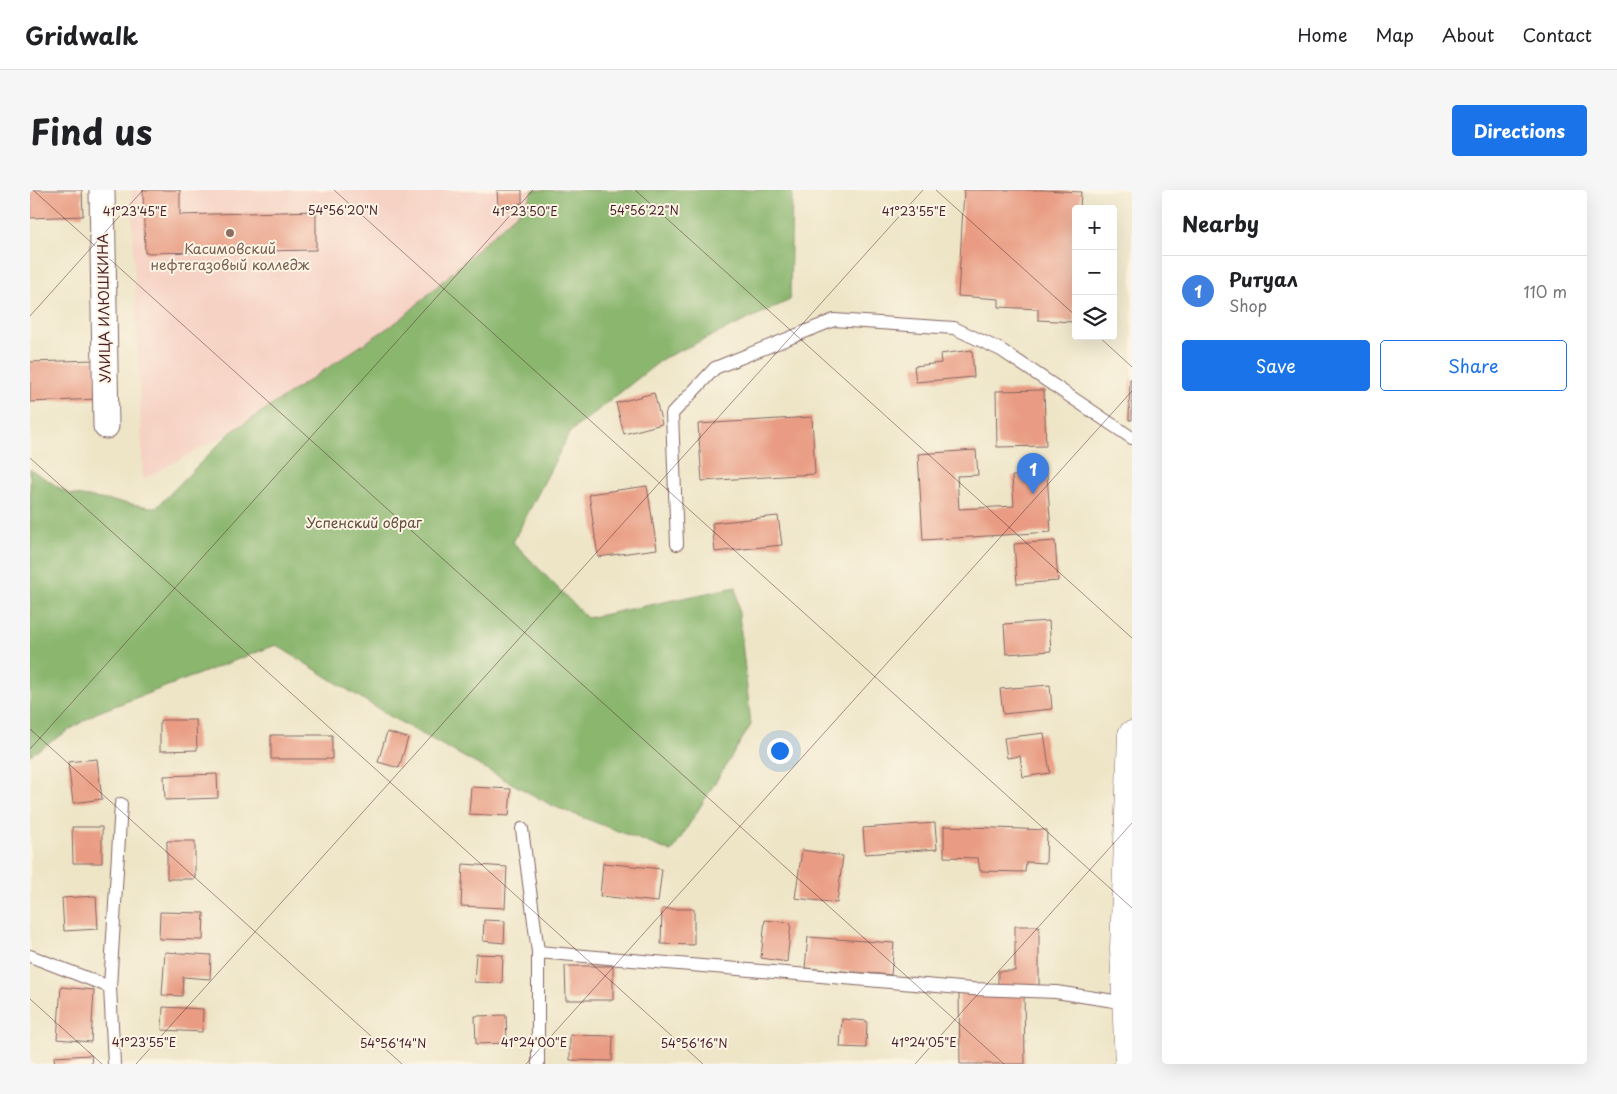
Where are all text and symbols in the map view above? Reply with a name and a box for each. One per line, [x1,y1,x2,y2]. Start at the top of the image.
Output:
text: Gridwalk [25,17,138,53]
text: Home [1297,21,1347,48]
text: Map [1375,21,1414,48]
text: About [1442,21,1494,48]
text: Contact [1522,21,1592,48]
text: Find us [30,104,152,157]
button: Directions [1452,105,1587,156]
text: 54°56'20"N [308,201,378,219]
text: 54°56'22"N [609,201,679,219]
text: 41°23'45"E [103,202,167,220]
text: 41°23'50"E [492,202,558,220]
text: 41°23'55"E [882,202,946,220]
map controls [1072,205,1117,340]
button: + [1072,205,1117,250]
text: Nearby [1182,207,1259,239]
marker: Касимовский нефтегазовый колледж [224,227,236,239]
street label: УЛИЦА ИЛЮШКИНА [92,233,115,383]
place label: Касимовский нефтегазовый колледж [151,238,310,275]
button: − [1072,250,1117,295]
text: Ритуал [1229,265,1298,293]
text: 1 [1194,279,1202,303]
text: 110 m [1524,279,1567,303]
text: Shop [1229,293,1267,317]
button: layers [1072,295,1117,340]
button: Save [1182,340,1370,391]
button: Share [1380,340,1567,391]
pin: 1 [1017,453,1049,494]
park label: Успенский овраг [306,512,423,533]
your location [767,738,793,764]
text: 41°23'55"E [112,1033,176,1051]
text: 41°24'00"E [501,1033,567,1051]
text: 41°24'05"E [891,1033,957,1051]
text: 54°56'14"N [360,1034,426,1052]
text: 54°56'16"N [660,1034,728,1052]

